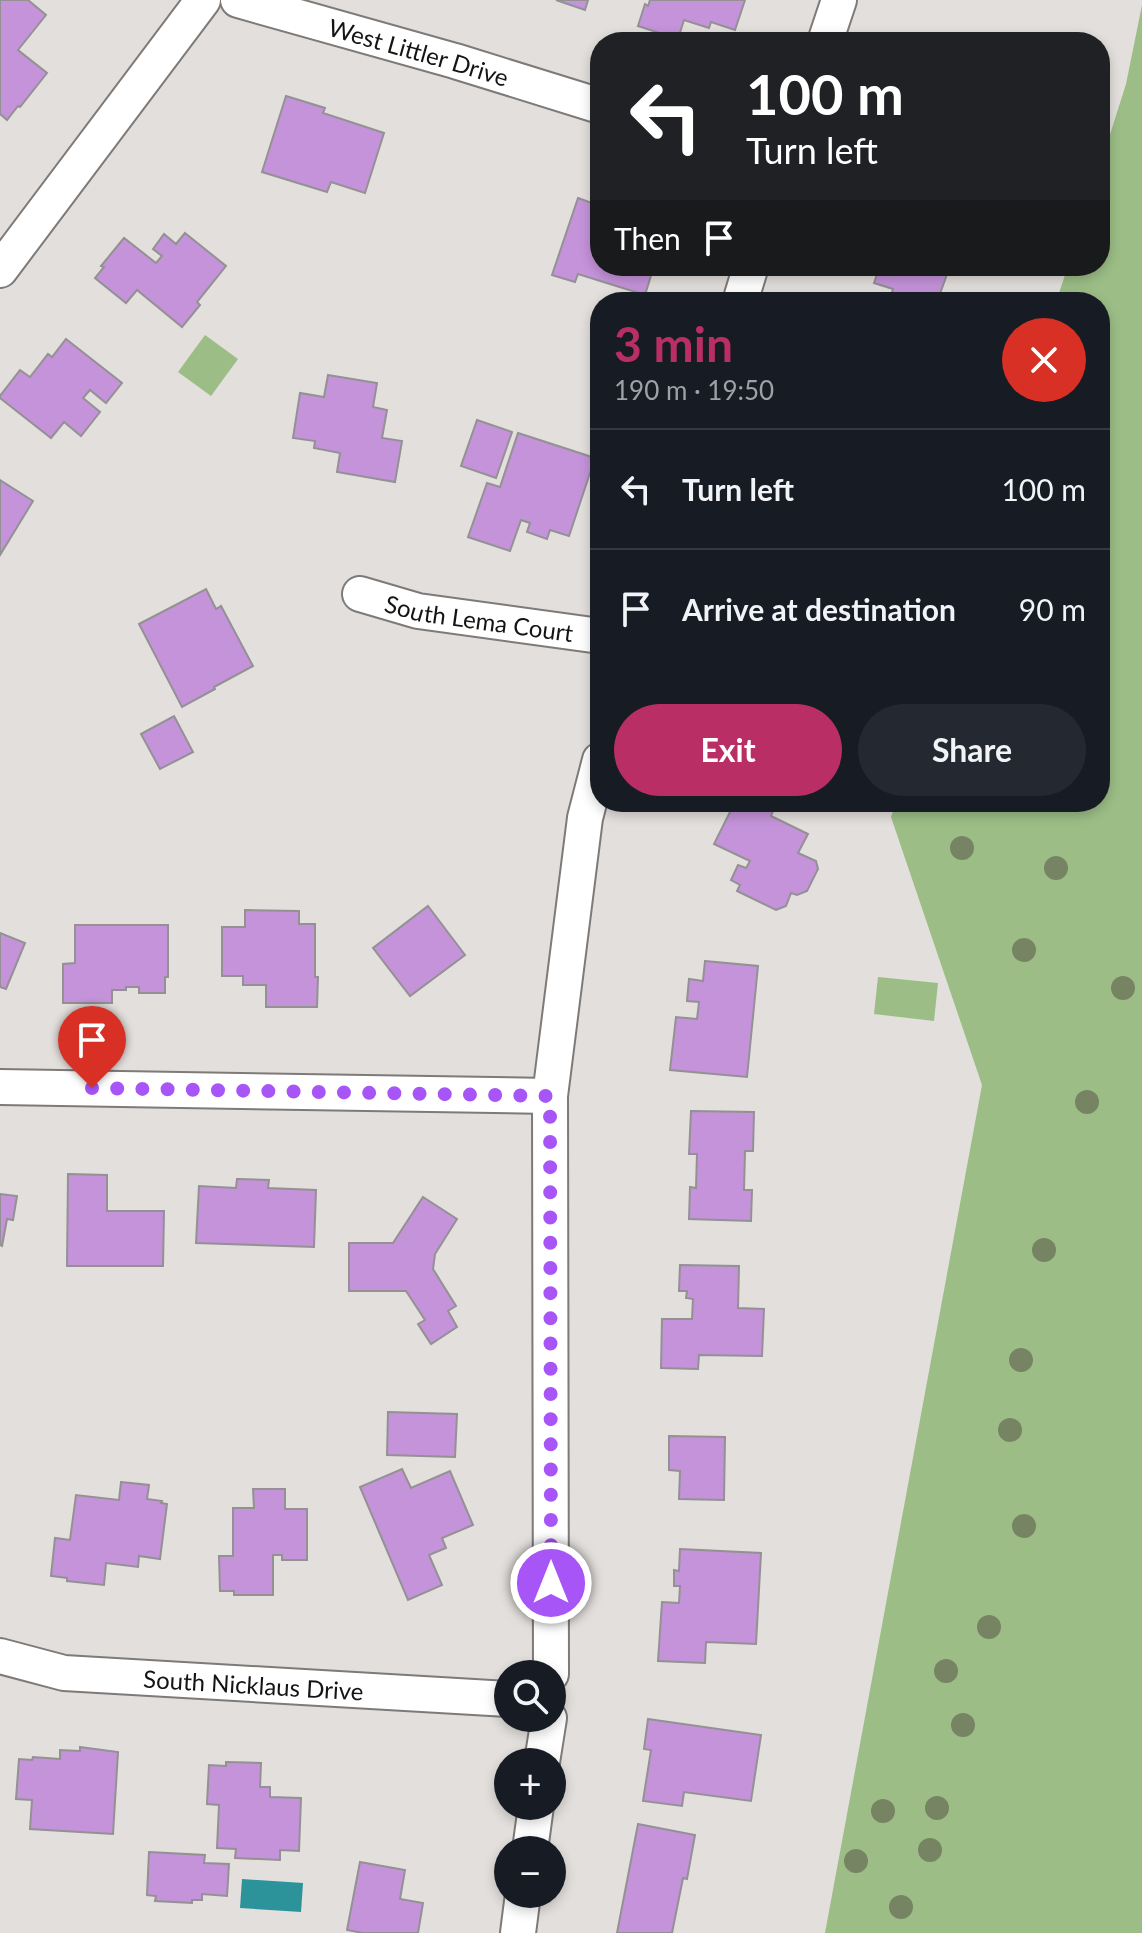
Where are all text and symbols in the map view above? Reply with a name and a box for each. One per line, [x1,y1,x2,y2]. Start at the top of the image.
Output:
street label: West Littler Drive [326,12,512,91]
text: 100 m [746,60,904,127]
icon: left [614,64,718,168]
text: Turn left [746,128,878,172]
icon: arrive [697,216,741,260]
text: Then [614,220,681,256]
text: 3 min [614,315,733,372]
button: close [1002,318,1086,402]
text: 190 m · 19:50 [614,374,774,406]
icon: left [614,467,658,511]
text: Turn left [682,471,794,507]
text: 100 m [1001,471,1086,507]
icon: arrive [614,587,658,631]
street label: South Lema Court [382,588,576,647]
text: Arrive at destination [682,591,956,627]
text: 90 m [1019,591,1086,627]
button: Exit [614,704,842,796]
button: Share [858,704,1086,796]
pin [58,1006,126,1088]
icon: arrive [70,1018,114,1062]
position arrow [509,1541,593,1625]
map controls [494,1660,566,1908]
button: search [494,1660,566,1732]
street label: South Nicklaus Drive [143,1663,364,1705]
button: + [494,1748,566,1820]
button: − [494,1836,566,1908]

